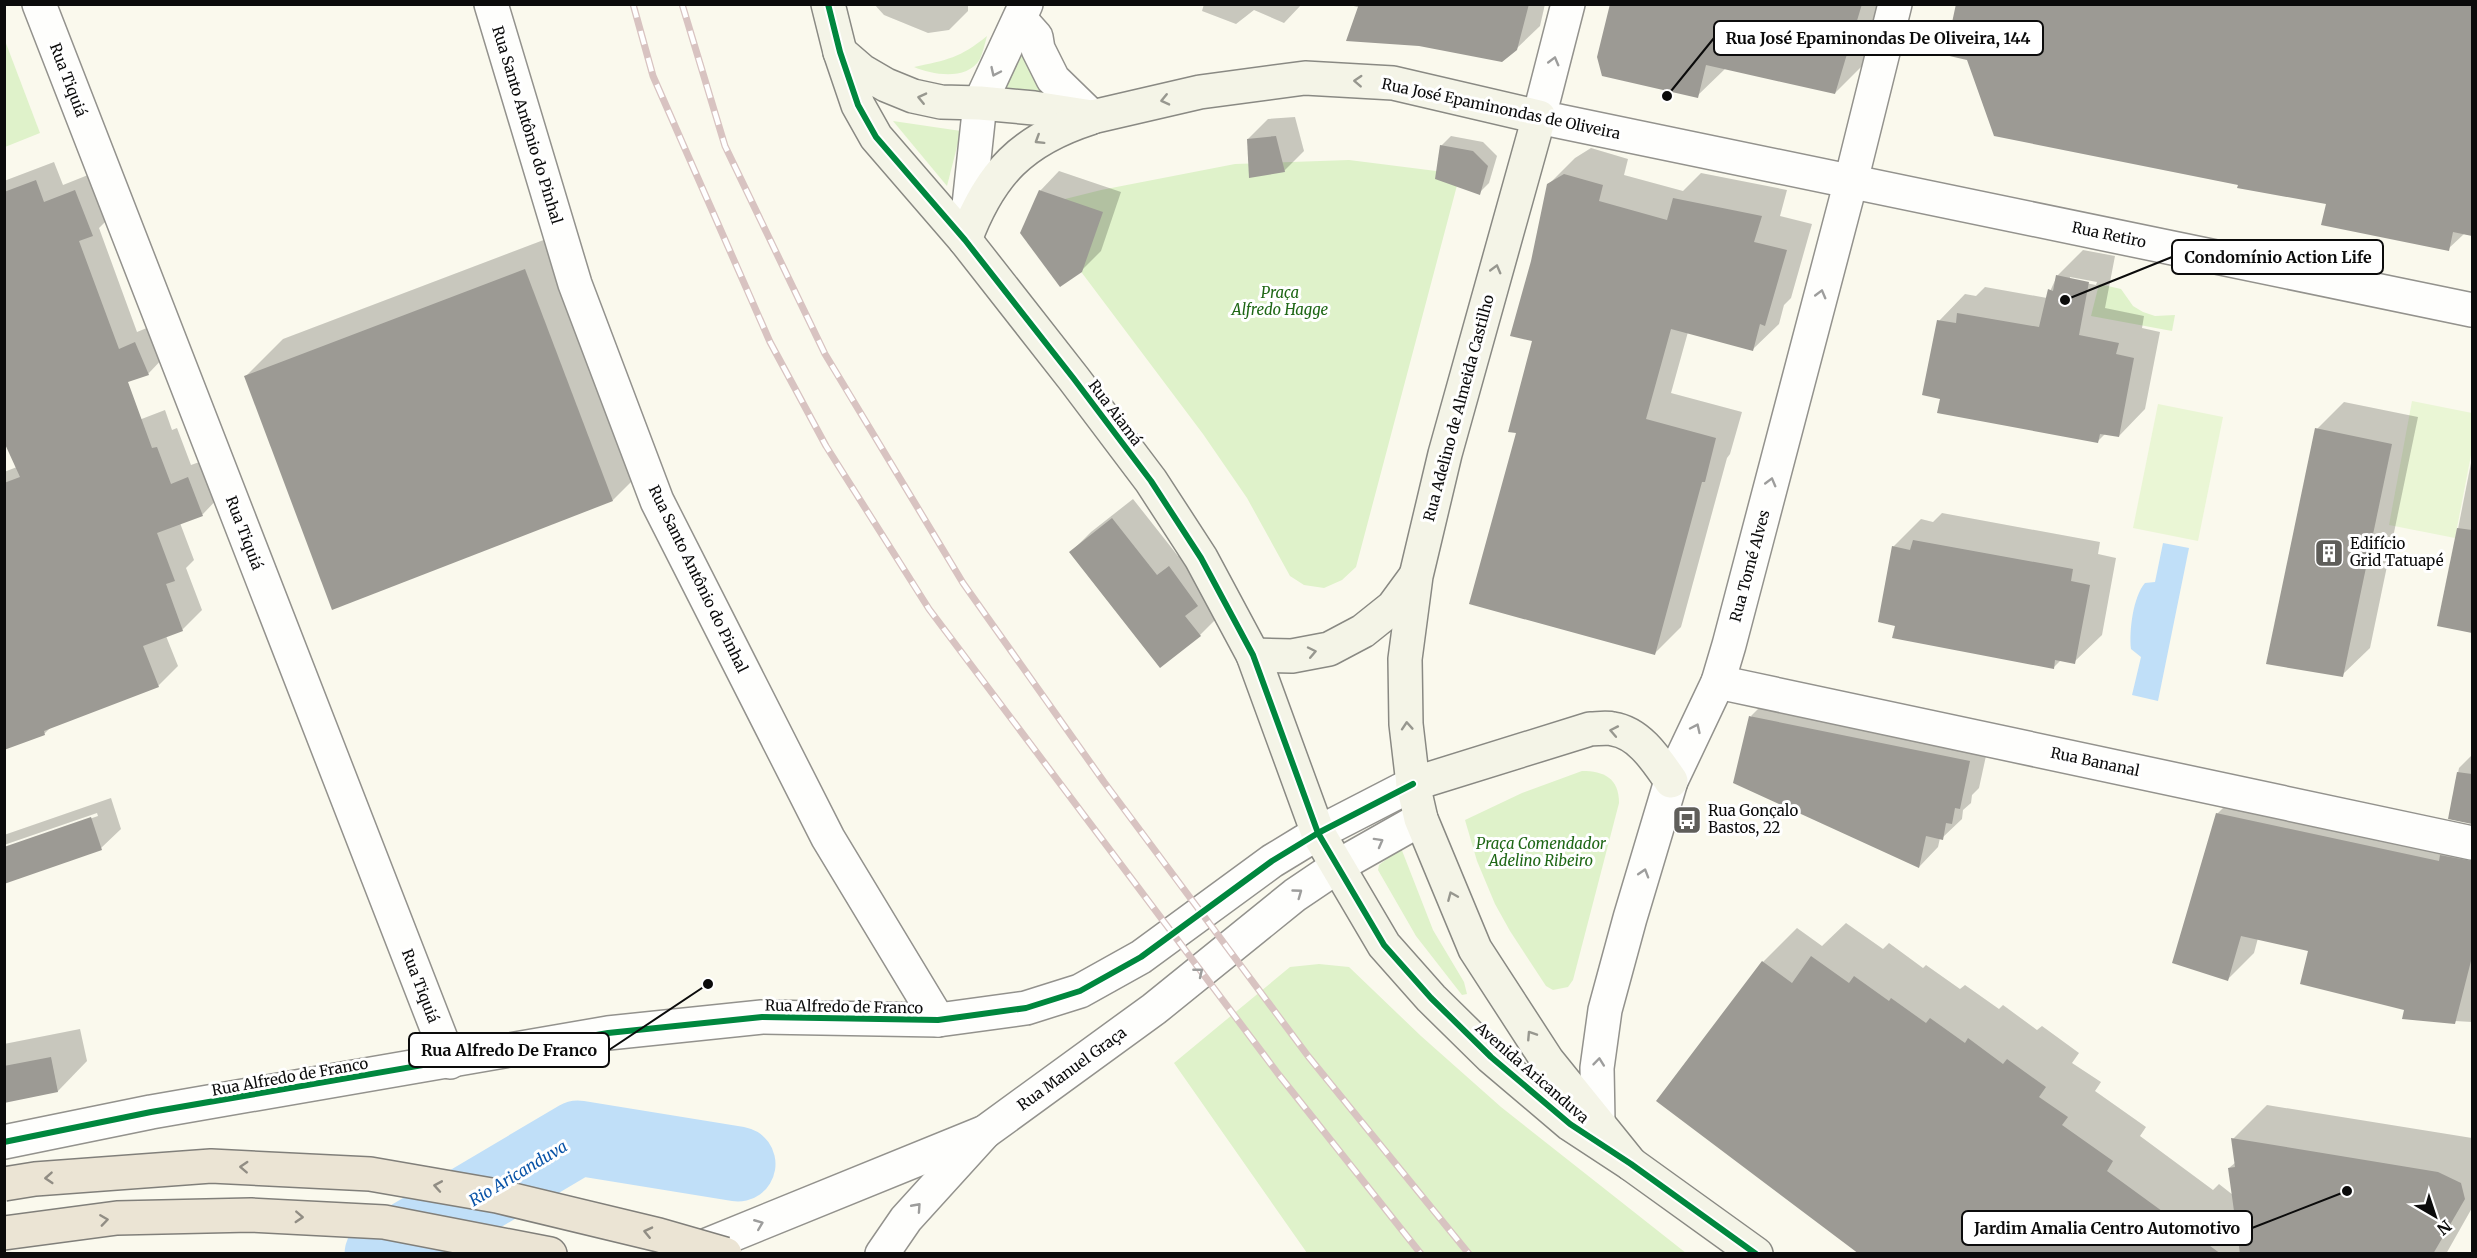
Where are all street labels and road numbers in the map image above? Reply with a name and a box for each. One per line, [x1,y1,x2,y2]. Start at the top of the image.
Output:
street label: Rua Santo Antônio do Pinhal [488,24,567,227]
street label: Rua Tiquiá [46,40,91,119]
street label: Rua José Epaminondas de Oliveira [1380,74,1622,143]
street label: Rua Retiro [2070,217,2148,252]
street label: Rua Adelino de Almeida Castilho [1419,292,1498,523]
street label: Rua Aiamá [1084,376,1146,449]
street label: Rua Santo Antônio do Pinhal [645,482,752,676]
street label: Rua Tiquiá [222,493,267,572]
street label: Rua Tomé Alves [1725,508,1774,624]
street label: Rua Bananal [2049,743,2142,780]
street label: Rua Tiquiá [398,946,443,1025]
street label: Rua Alfredo de Franco [765,996,924,1017]
street label: Avenida Aricanduva [1471,1018,1593,1127]
street label: Rua Manuel Graça [1014,1023,1130,1114]
street label: Rua Alfredo de Franco [210,1053,370,1100]

